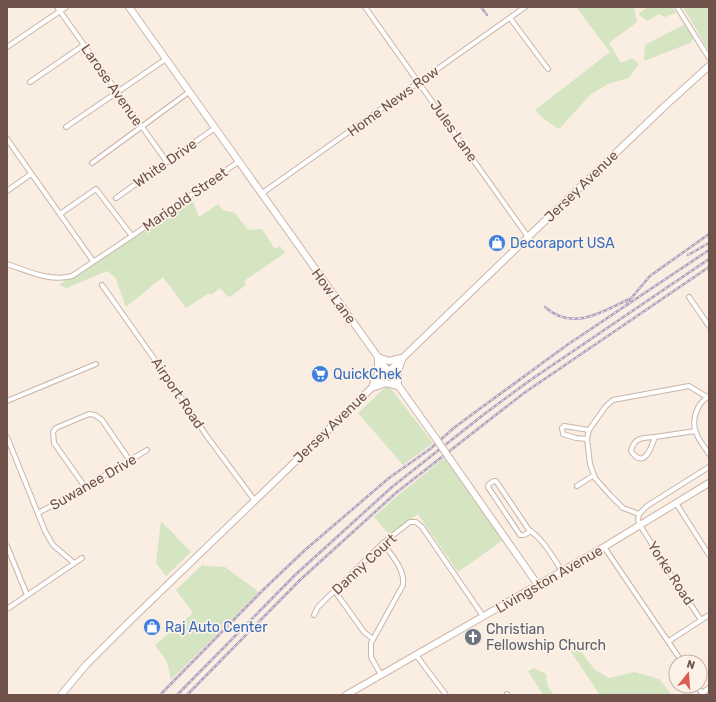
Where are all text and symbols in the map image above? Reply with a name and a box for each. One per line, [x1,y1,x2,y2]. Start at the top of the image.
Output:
street label: Larose Avenue [77,41,146,130]
street label: Home News Row [344,63,442,140]
street label: Jules Lane [426,97,481,165]
street label: White Drive [130,135,200,191]
street label: Jersey Avenue [541,147,622,226]
street label: Marigold Street [140,164,231,235]
shop icon: Decoraport USA [487,233,507,253]
place label: Decoraport USA [510,235,615,252]
street label: How Lane [308,265,359,327]
street label: Airport Road [148,355,208,432]
supermarket icon: QuickChek [310,364,330,384]
place label: QuickChek [333,366,403,383]
street label: Jersey Avenue [290,388,371,467]
street label: Suwanee Drive [47,451,140,514]
street label: Danny Court [329,530,400,598]
street label: Yorke Road [644,538,697,608]
street label: Livingston Avenue [493,542,606,617]
shop icon: Raj Auto Center [142,617,162,637]
place label: Raj Auto Center [165,619,268,636]
place label: Christian Fellowship Church [486,621,606,654]
church icon: Christian Fellowship Church [463,627,483,647]
north arrow [668,654,708,694]
text: N [685,658,697,672]

